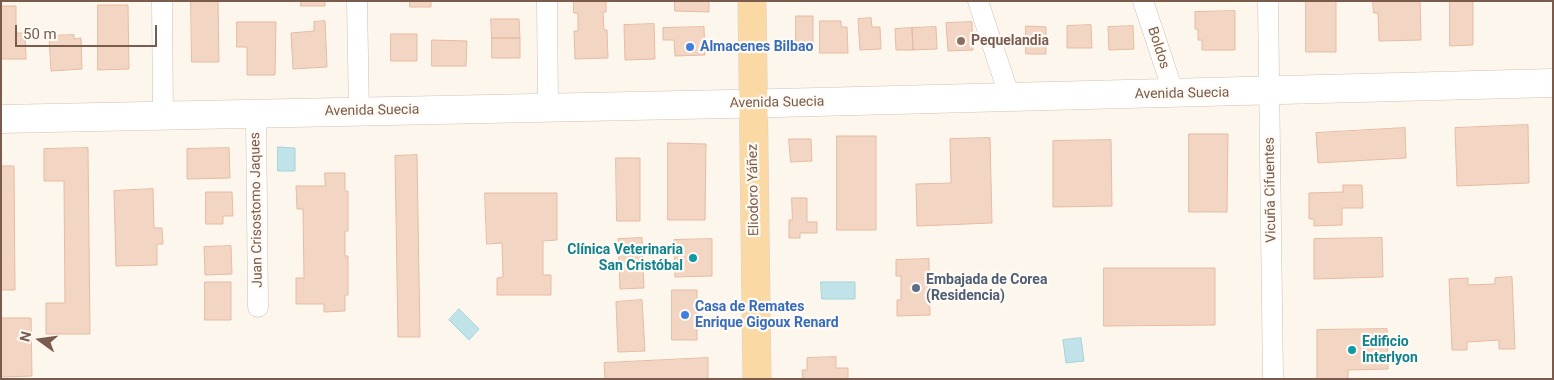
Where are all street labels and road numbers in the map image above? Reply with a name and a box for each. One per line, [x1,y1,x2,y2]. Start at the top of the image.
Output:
street label: Boldos [1143,25,1173,71]
street label: Avenida Suecia [1134,85,1230,103]
street label: Avenida Suecia [729,94,825,112]
street label: Avenida Suecia [324,102,420,120]
street label: Juan Crisostomo Jaques [247,132,267,288]
street label: Vicuña Cifuentes [1262,137,1280,243]
street label: Eliodoro Yáñez [745,144,763,236]

